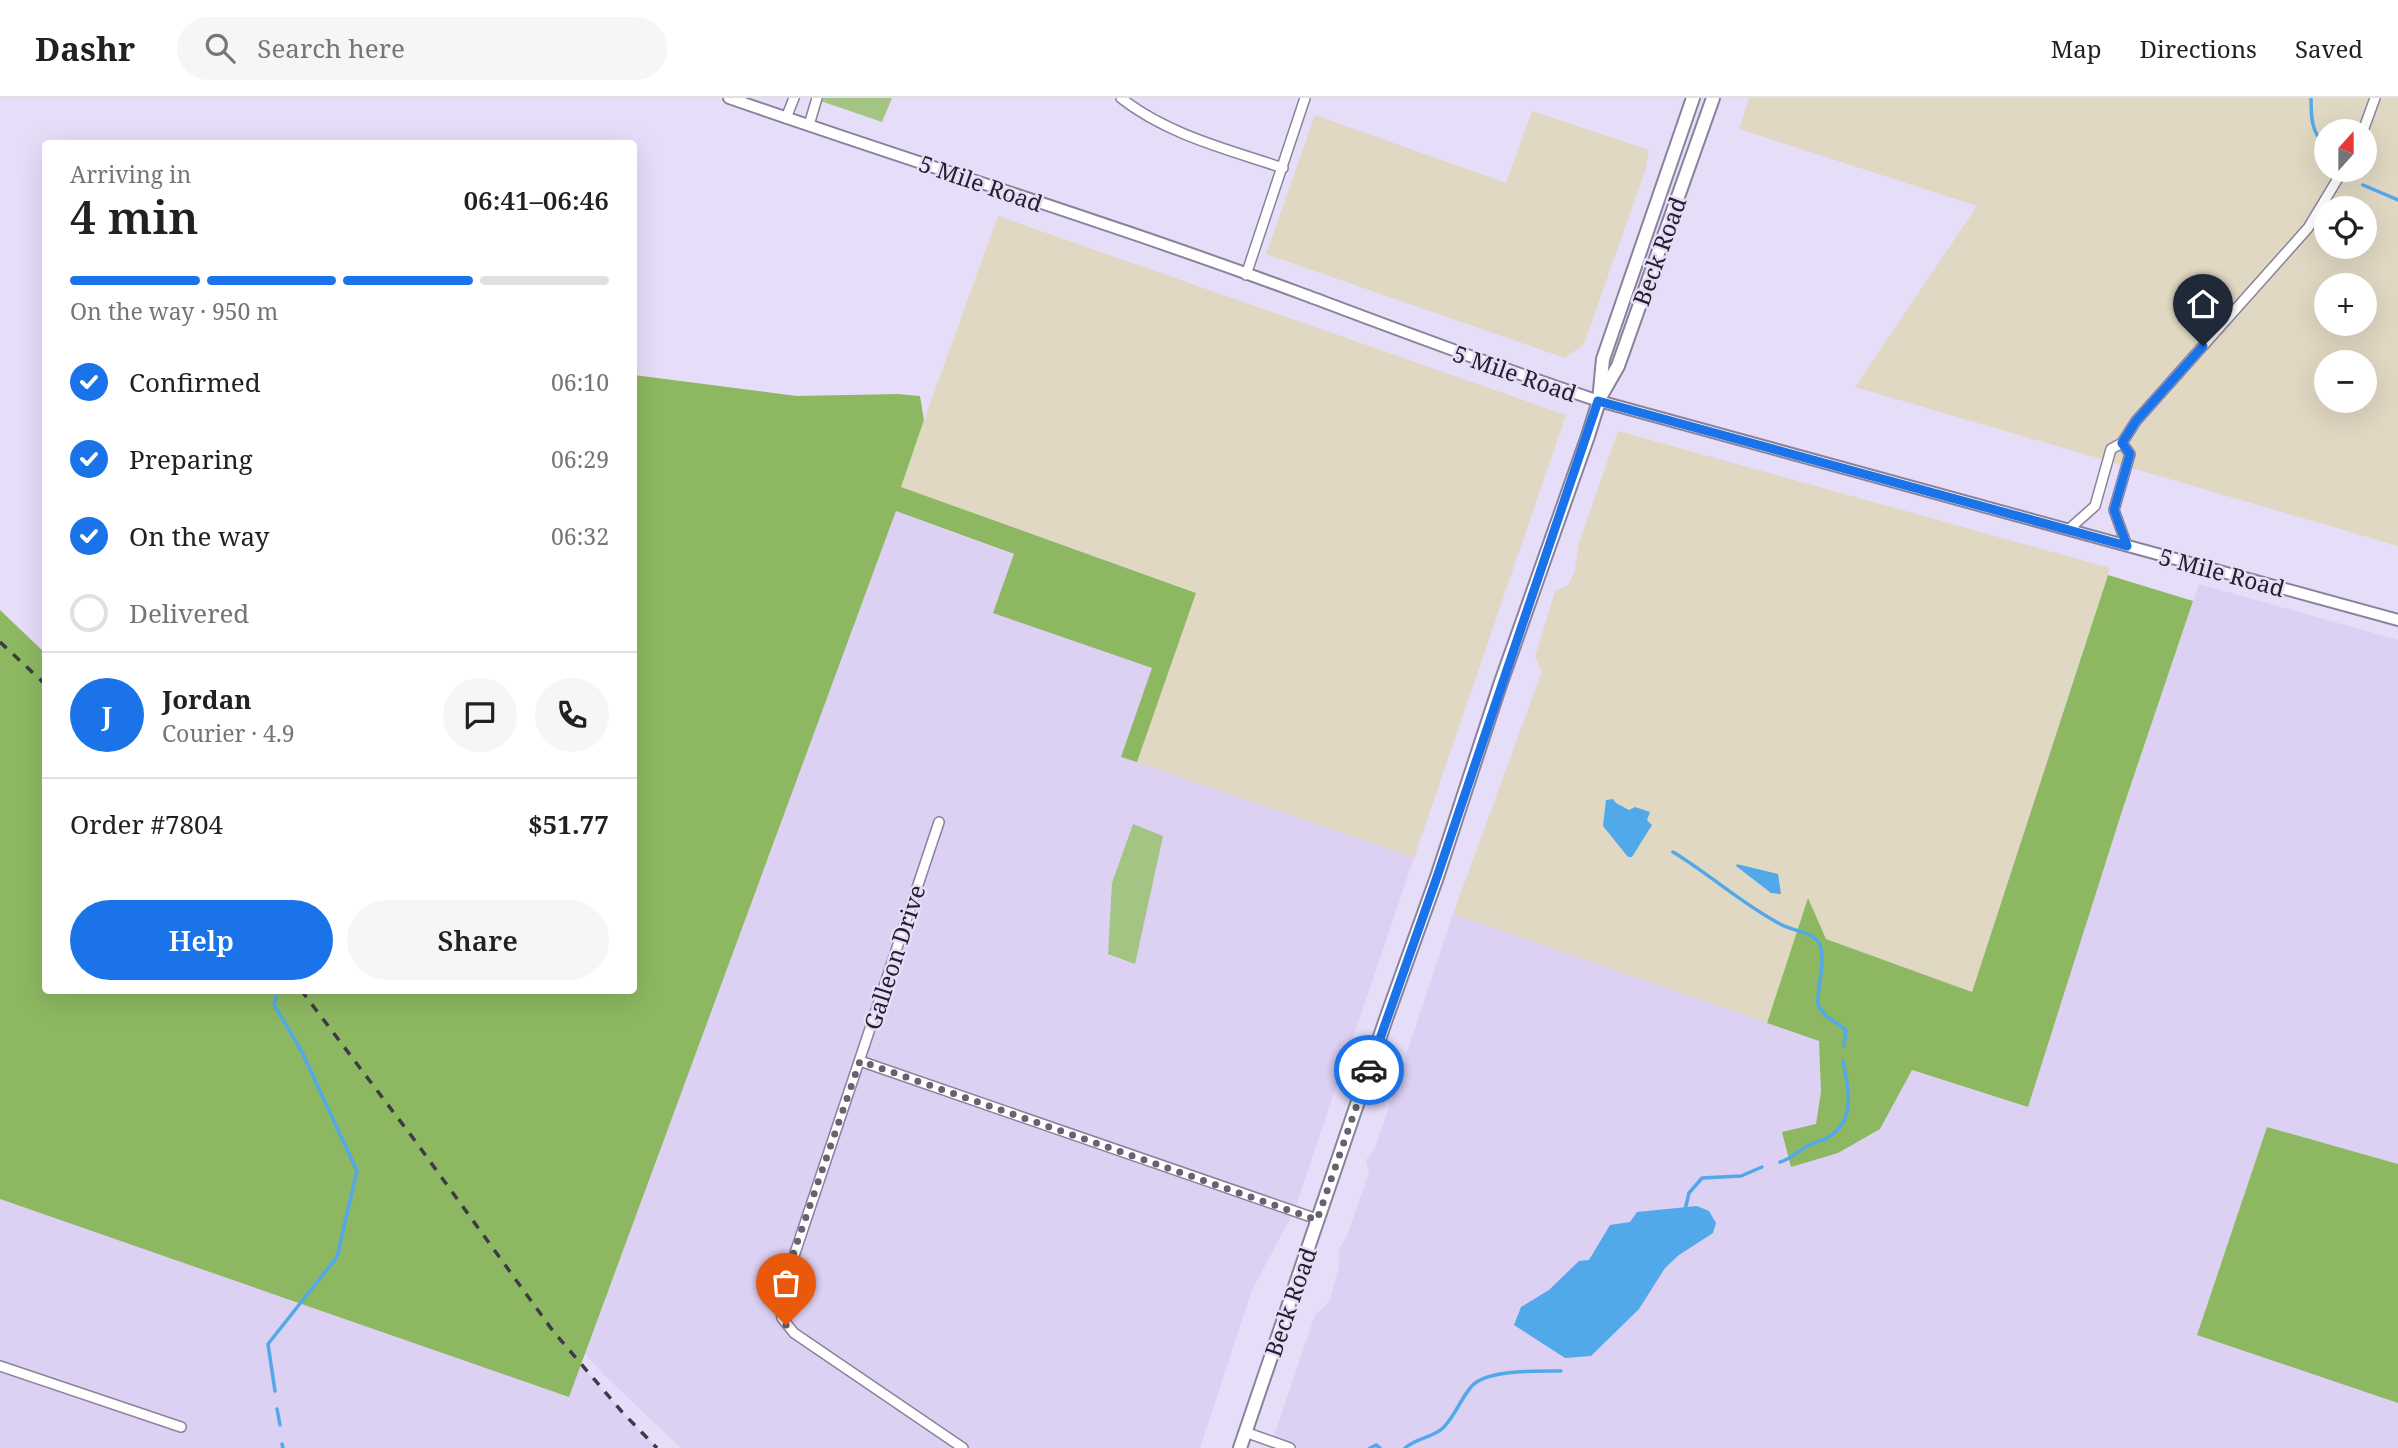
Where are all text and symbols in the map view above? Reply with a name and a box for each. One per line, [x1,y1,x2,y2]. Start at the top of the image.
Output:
search box [177,17,667,80]
text: Dashr [35,26,135,71]
icon: search [201,29,239,67]
text: Search here [257,30,405,66]
text: Map [2051,32,2102,65]
text: Directions [2140,32,2257,65]
text: Saved [2295,32,2363,65]
north arrow [2314,119,2376,182]
map controls [2314,119,2377,413]
street label: 5 Mile Road [915,147,1047,219]
text: Arriving in [70,158,191,190]
text: 06:41–06:46 [463,182,609,218]
text: 4 min [70,185,198,247]
street label: Beck Road [1625,192,1693,310]
button: locate [2314,196,2377,259]
button: + [2314,273,2377,336]
pin [2173,274,2233,346]
icon: home [2184,285,2222,323]
text: On the way · 950 m [70,295,278,327]
street label: 5 Mile Road [1449,337,1581,409]
button: − [2314,350,2377,413]
icon: check [70,363,108,401]
text: Confirmed [129,364,261,400]
text: 06:10 [551,366,609,398]
icon: check [70,440,108,478]
text: Preparing [129,441,253,477]
text: 06:29 [551,443,609,475]
icon: check [70,517,108,555]
text: On the way [129,518,269,554]
text: 06:32 [551,520,609,552]
street label: 5 Mile Road [2156,540,2288,604]
text: Delivered [129,595,249,631]
button: chat [443,678,517,752]
button: phone [535,678,609,752]
text: Jordan [162,681,252,717]
text: J [102,697,112,733]
text: Courier · 4.9 [162,717,295,749]
text: Order #7804 [70,806,223,842]
text: $51.77 [528,806,609,842]
street label: Galleon Drive [856,880,932,1034]
button: Help [70,900,333,980]
button: Share [347,900,609,980]
courier [1334,1035,1404,1105]
icon: car [1350,1051,1388,1089]
street label: Beck Road [1256,1243,1324,1361]
pin [756,1253,816,1325]
icon: bag [767,1264,805,1302]

